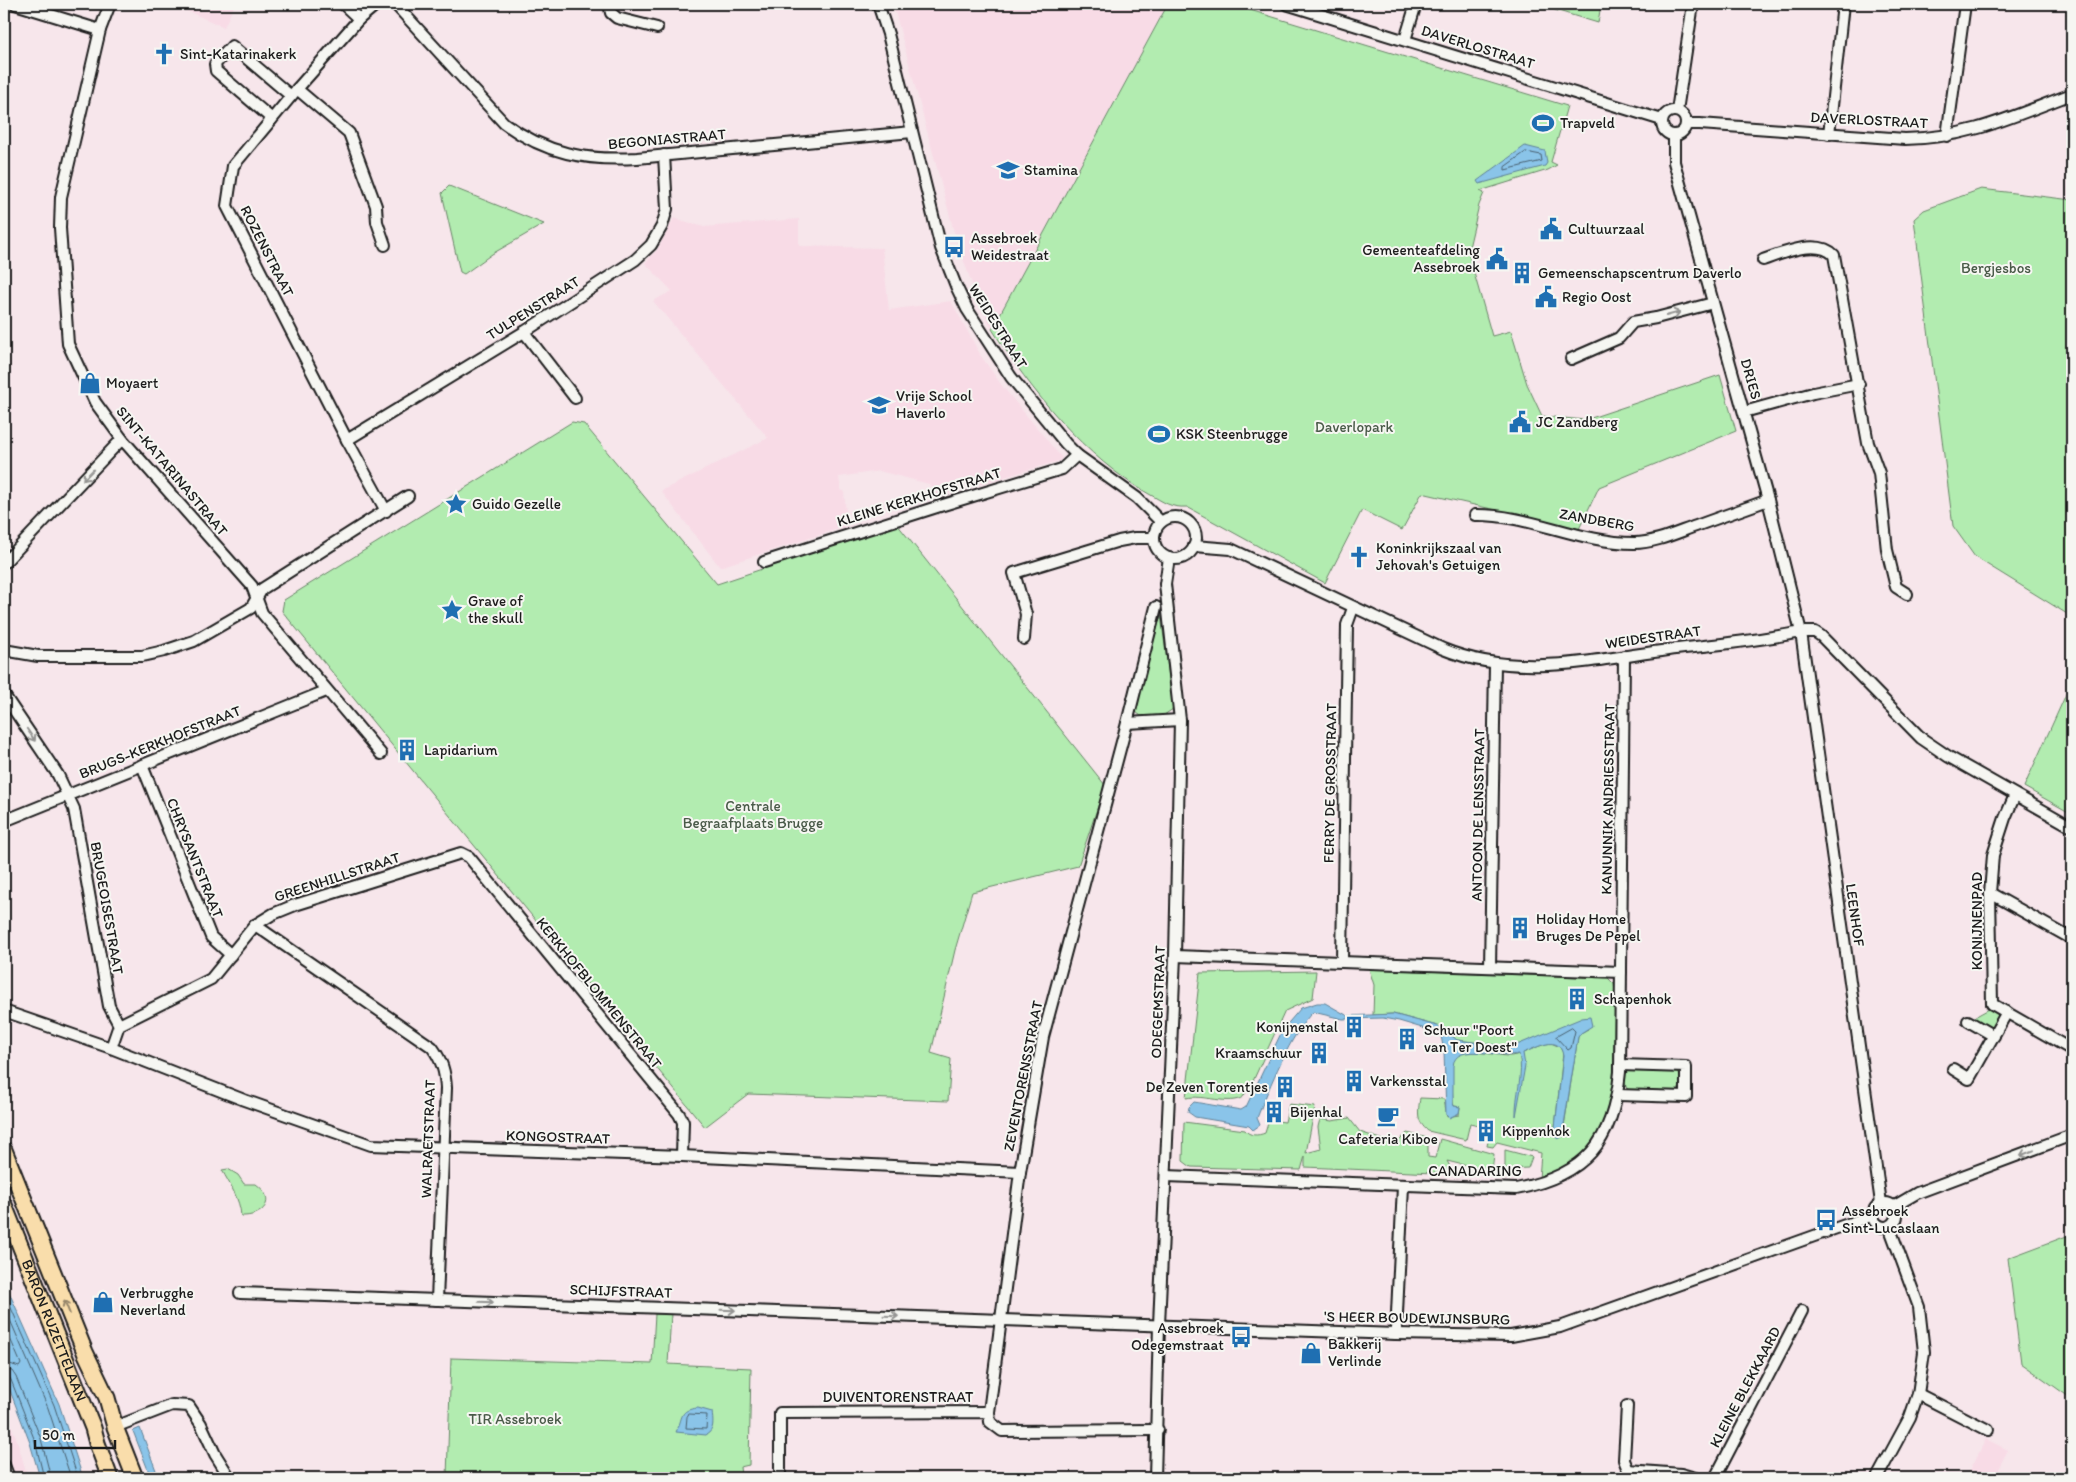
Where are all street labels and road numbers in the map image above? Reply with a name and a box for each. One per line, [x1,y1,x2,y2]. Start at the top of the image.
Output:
street label: DAVERLOSTRAAT [1419,21,1538,73]
street label: DAVERLOSTRAAT [1810,108,1929,132]
street label: BEGONIASTRAAT [607,125,727,153]
street label: ROZENSTRAAT [236,202,298,300]
street label: TULPENSTRAAT [483,272,584,344]
street label: WEIDESTRAAT [965,280,1032,372]
street label: DRIES [1737,356,1765,402]
street label: SINT-KATARINASTRAAT [112,402,232,540]
street label: KLEINE KERKHOFSTRAAT [835,463,1004,531]
street label: ZANDBERG [1558,505,1636,535]
street label: WEIDESTRAAT [1604,621,1703,653]
street label: BRUGS-KERKHOFSTRAAT [76,701,244,783]
street label: FERRY DE GROSSTRAAT [1320,702,1340,863]
street label: KANUNNIK ANDRIESSTRAAT [1597,703,1619,895]
street label: ANTOON DE LENSSTRAAT [1467,728,1489,902]
street label: CHRYSANTSTRAAT [163,795,228,921]
street label: BRUGEOISESTRAAT [86,840,128,976]
street label: GREENHILLSTRAAT [272,848,403,906]
street label: KONIJNENPAD [1968,872,1986,970]
street label: LEENHOF [1842,882,1868,948]
street label: KERKHOFBLOMMENSTRAAT [532,914,666,1073]
street label: ODEGEMSTRAAT [1147,945,1169,1059]
street label: ZEVENTORENSSTRAAT [1000,999,1047,1153]
street label: WALRAETSTRAAT [417,1079,439,1199]
street label: KONGOSTRAAT [506,1126,611,1148]
street label: CANADARING [1428,1162,1522,1180]
street label: BARON RUZETTELAAN [18,1257,90,1404]
street label: SCHIJFSTRAAT [569,1280,673,1302]
street label: 'S HEER BOUDEWIJNSBURG [1324,1307,1510,1329]
street label: KLEINE BLEKKAARD [1706,1323,1785,1451]
street label: DUIVENTORENSTRAAT [823,1388,974,1406]

